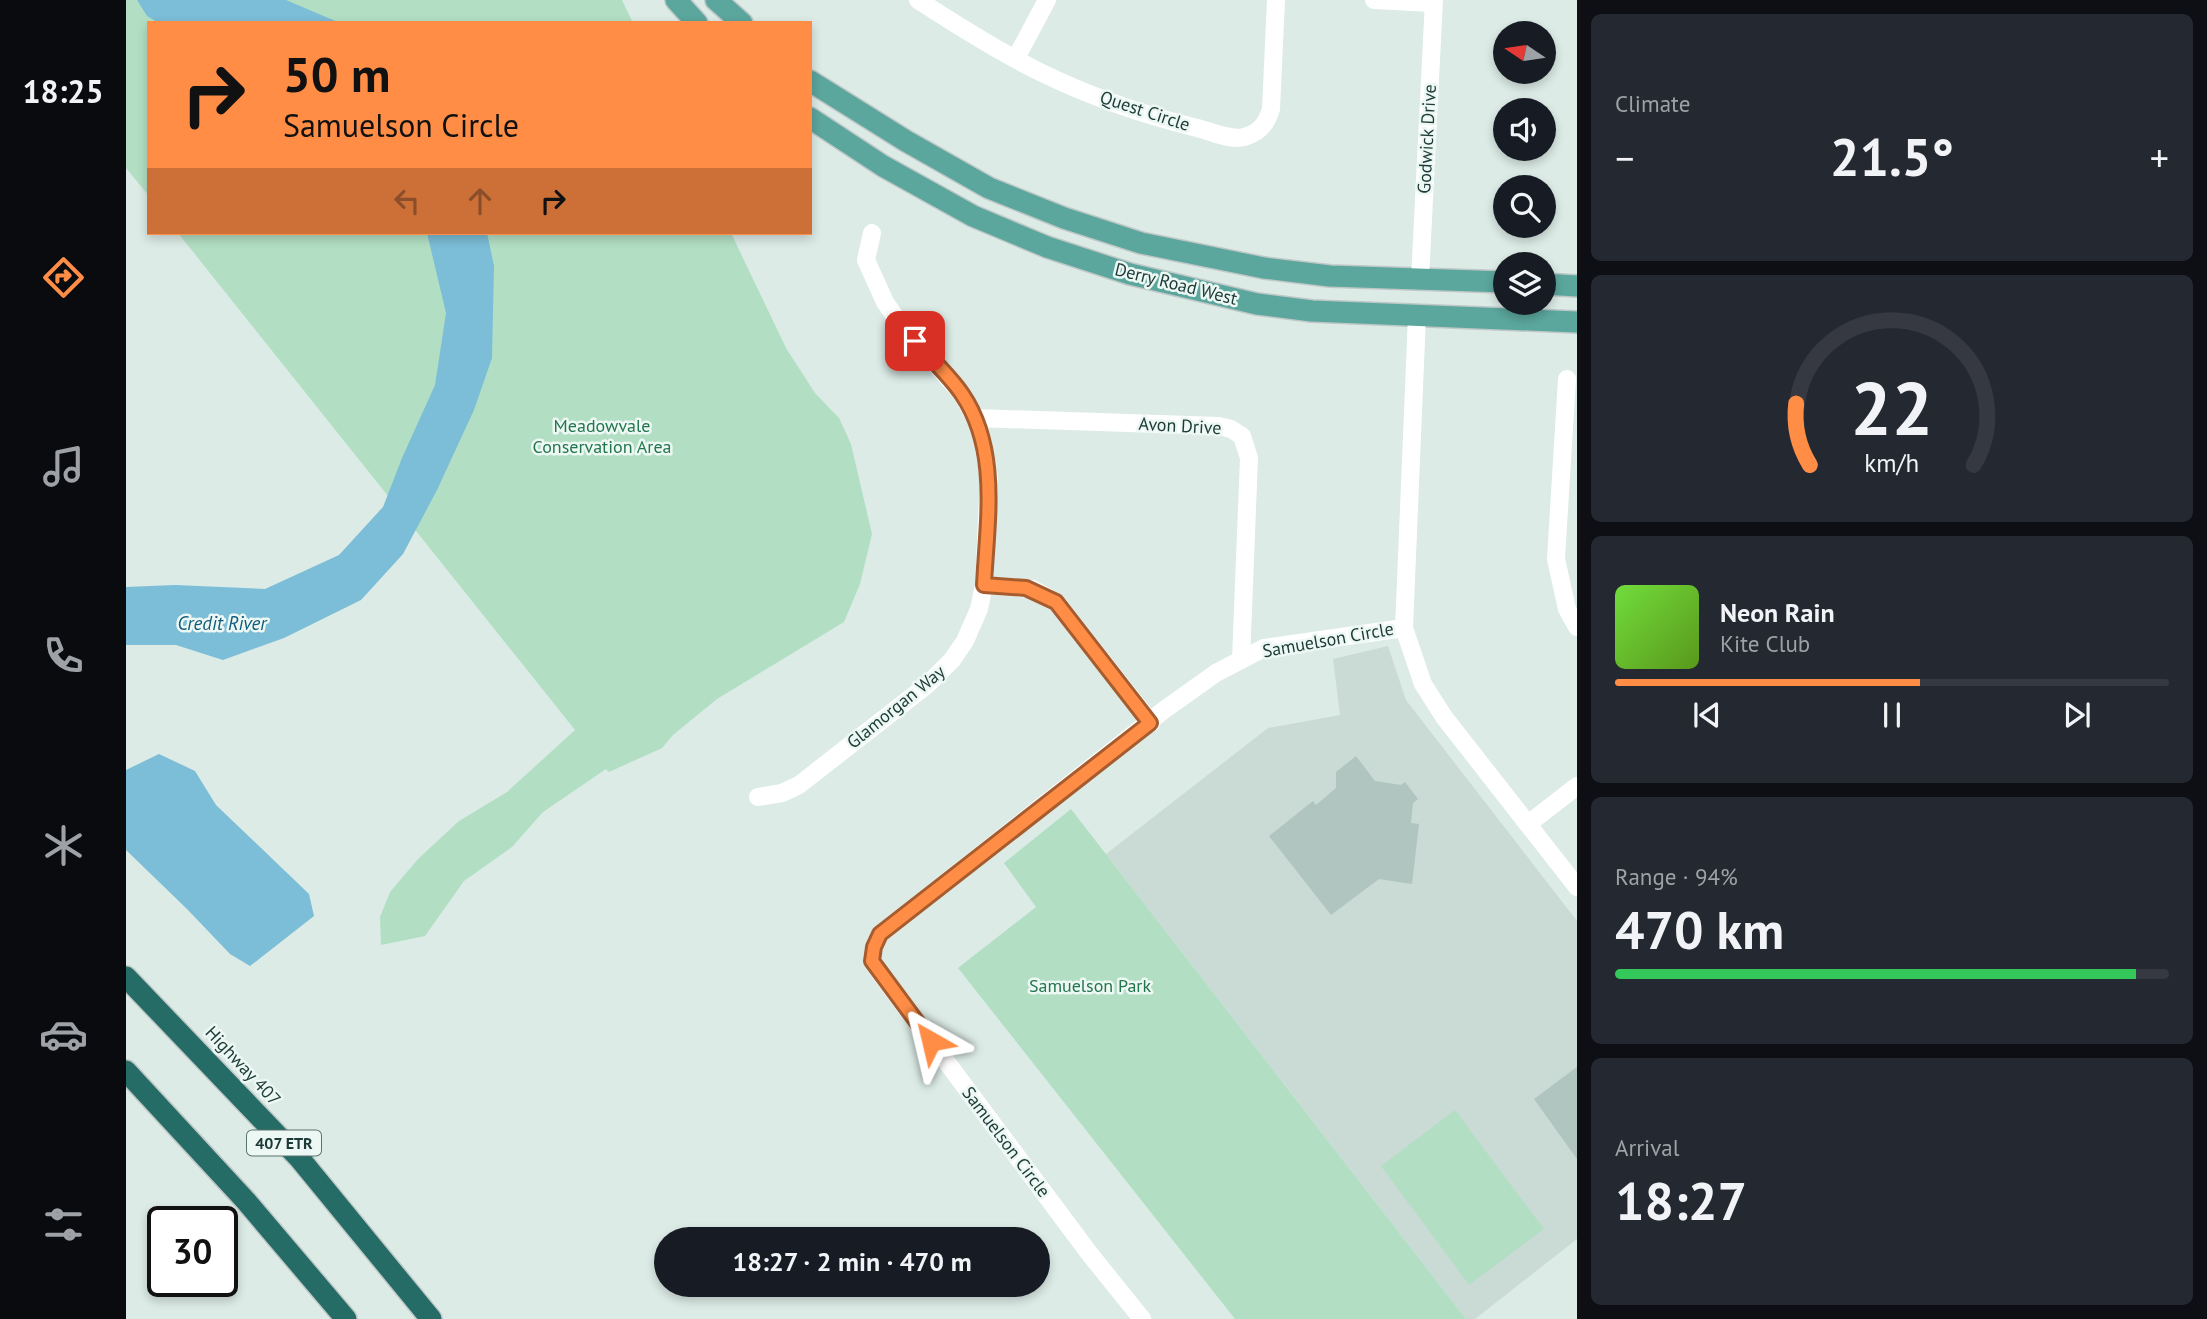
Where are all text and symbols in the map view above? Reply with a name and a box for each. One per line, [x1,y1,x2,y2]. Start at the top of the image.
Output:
north arrow [1493,21,1556,84]
map controls [1493,21,1556,315]
text: 50 m [283,42,390,106]
icon: right [168,49,259,140]
text: 18:25 [22,70,104,112]
street label: Godwick Drive [1412,84,1441,194]
street label: Quest Circle [1097,85,1193,136]
text: Climate [1615,89,1690,118]
button: sound [1493,98,1556,161]
text: Samuelson Circle [283,104,519,146]
text: 21.5° [1830,123,1954,190]
text: − [1615,133,1634,182]
text: + [2150,133,2169,182]
button: search [1493,175,1556,238]
icon: left [388,182,426,220]
icon: ahead [461,182,499,220]
icon: right [534,182,572,220]
button: layers [1493,252,1556,315]
icon: directions [39,253,88,302]
street label: Derry Road West [1113,257,1240,310]
pin [885,311,945,371]
icon: arrive [896,322,934,360]
text: 22 [1851,361,1933,455]
street label: Avon Drive [1138,412,1222,439]
park label: Meadowvale Conservation Area [533,414,671,458]
icon: music [39,442,88,491]
text: km/h [1865,446,1919,478]
text: Neon Rain [1720,596,1835,629]
water label: Credit River [178,611,268,635]
street label: Samuelson Circle [1261,617,1395,662]
text: Kite Club [1720,629,1810,658]
icon: phone [39,631,88,680]
street label: Glamorgan Way [842,660,950,753]
icon: previous [1688,696,1726,734]
icon: pause [1873,696,1911,734]
icon: next [2058,696,2096,734]
icon: climate [39,821,88,870]
text: Range · 94% [1615,862,1738,891]
text: 470 km [1615,896,1784,963]
park label: Samuelson Park [1029,974,1151,997]
position arrow [894,1004,968,1078]
icon: car [39,1010,88,1059]
street label: Highway 407 [201,1021,286,1110]
street label: Samuelson Circle [957,1082,1056,1202]
road number: 407 ETR [247,1130,321,1156]
text: Arrival [1615,1133,1679,1162]
text: 18:27 [1615,1167,1747,1234]
icon: filters [39,1200,88,1249]
speed limit sign: 30 [147,1206,238,1297]
text: 18:27 · 2 min · 470 m [732,1245,972,1278]

